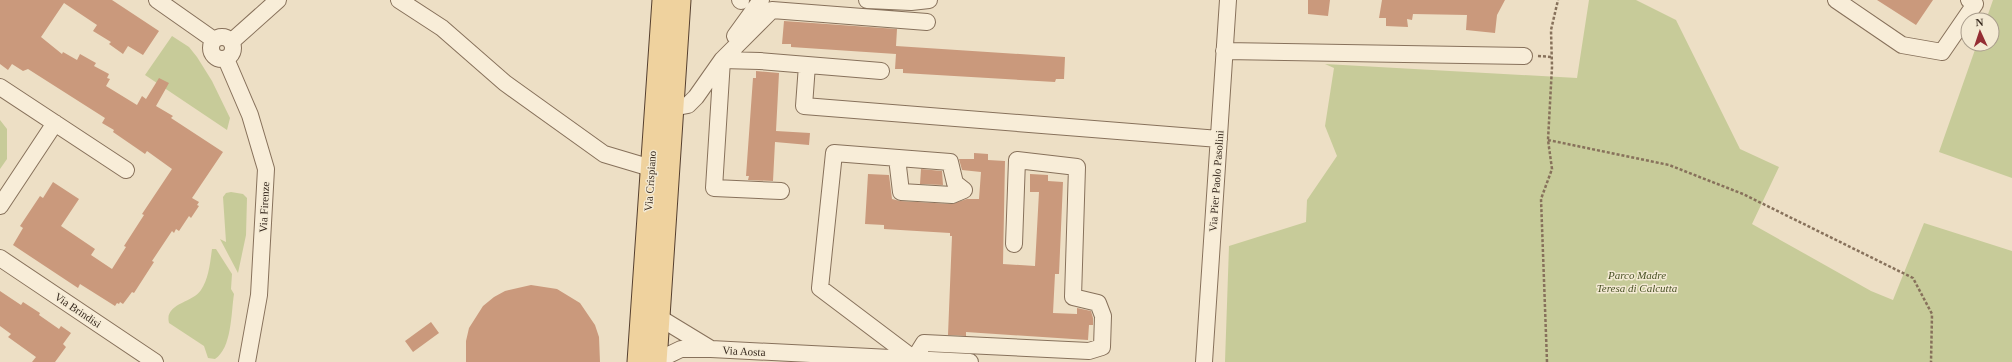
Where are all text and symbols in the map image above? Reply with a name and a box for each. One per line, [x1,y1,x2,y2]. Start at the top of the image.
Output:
north arrow [1960,12,2000,52]
text: N [1975,16,1984,28]
street label: Via Pier Paolo Pasolini [1206,130,1226,232]
street label: Via Crispiano [642,150,658,212]
street label: Via Firenze [257,181,271,233]
park label: Parco Madre Teresa di Calcutta [1597,269,1678,294]
street label: Via Brindisi [53,290,103,330]
street label: Via Aosta [722,344,766,358]

